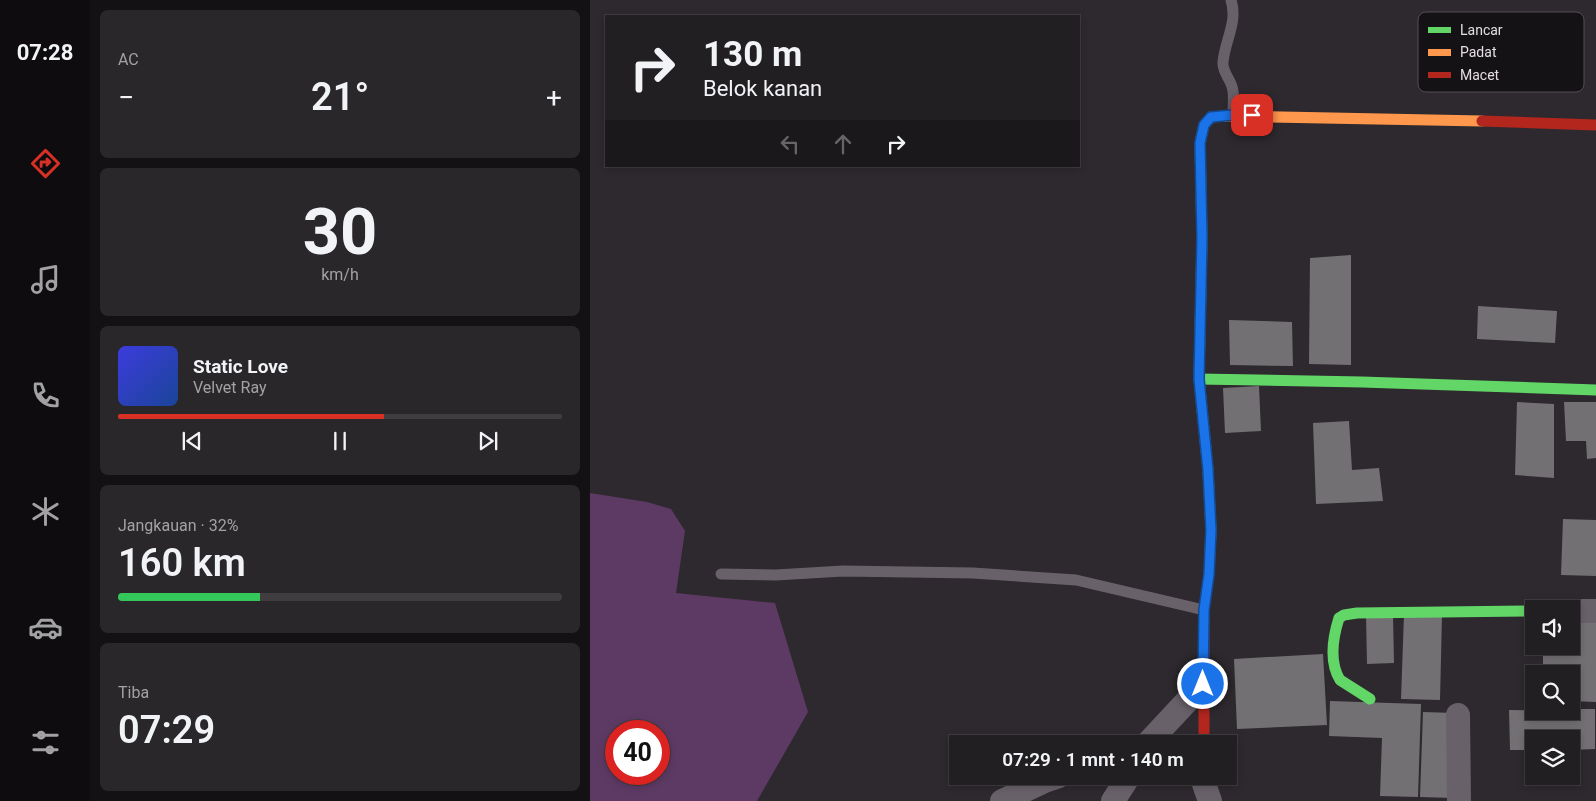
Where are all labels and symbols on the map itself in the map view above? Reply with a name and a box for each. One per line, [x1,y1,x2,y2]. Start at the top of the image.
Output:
legend [1418,12,1584,92]
text: Lancar [1460,22,1503,38]
text: Padat [1460,44,1497,60]
text: Macet [1460,67,1500,83]
pin [1231,94,1273,136]
position arrow [1176,657,1228,709]
speed limit sign: 40 [605,720,670,785]

